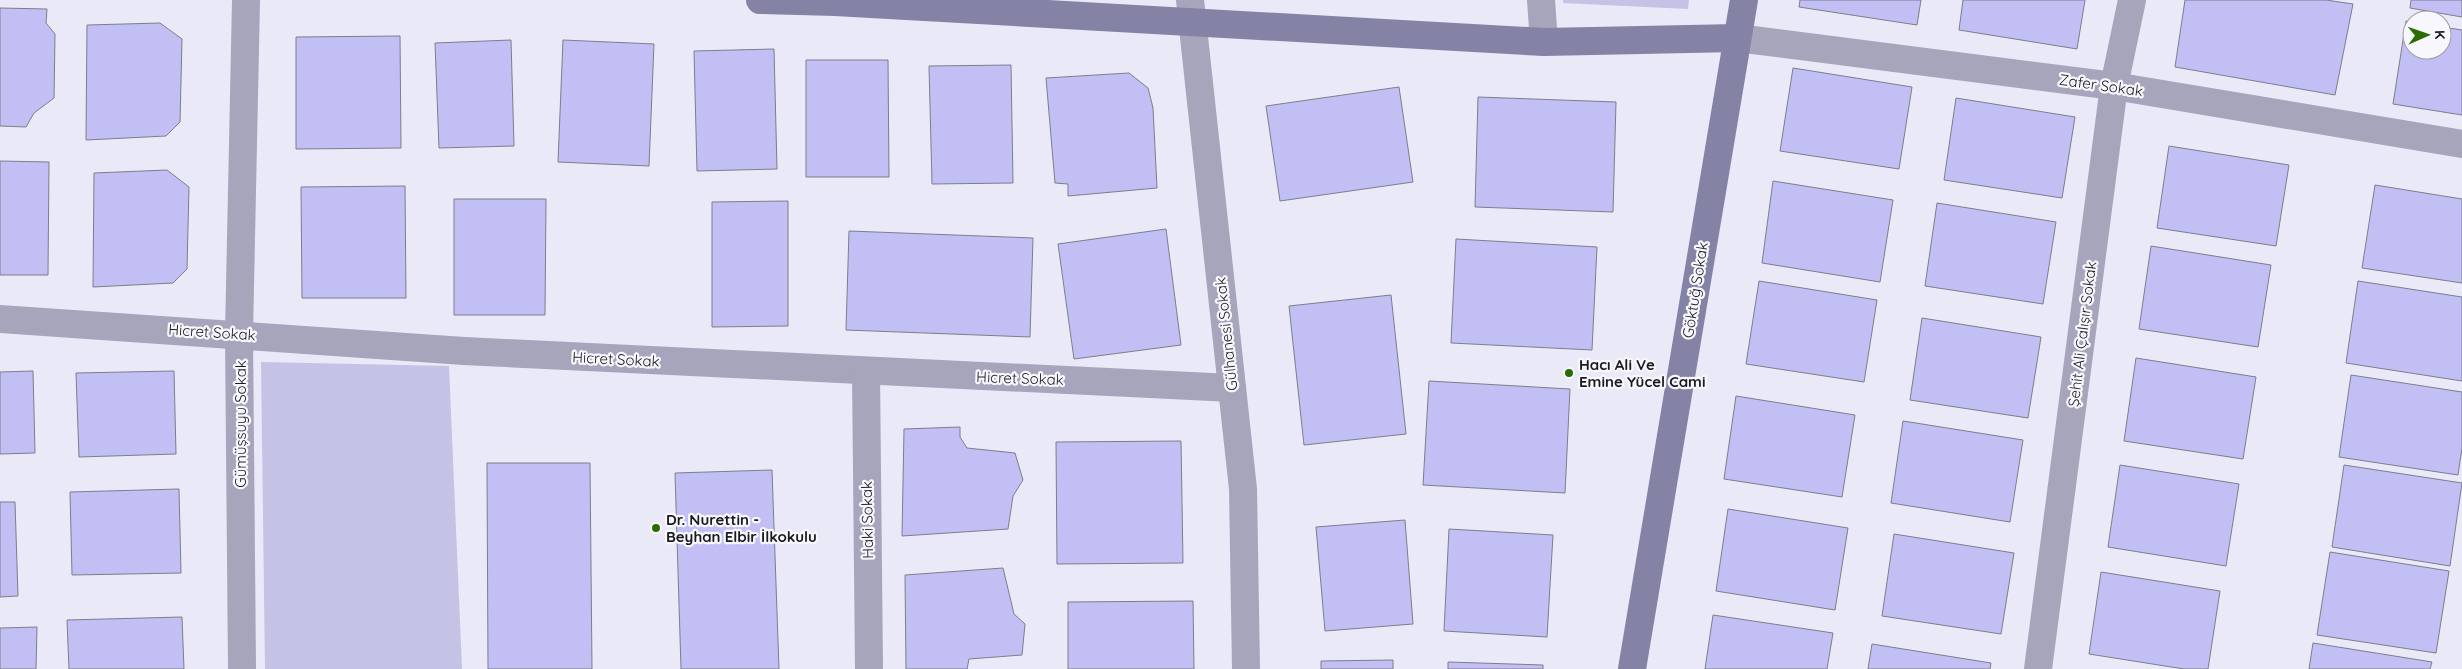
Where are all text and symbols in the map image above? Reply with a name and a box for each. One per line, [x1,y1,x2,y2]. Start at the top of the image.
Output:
north arrow [2402,10,2452,60]
text: K [2431,30,2449,39]
street label: Zafer Sokak [2058,70,2144,100]
street label: Göktuğ Sokak [1678,241,1712,339]
street label: Şehit Ali Çalışır Sokak [2064,260,2100,408]
street label: Gülhanesi Sokak [1211,276,1241,392]
street label: Hicret Sokak [168,319,256,345]
street label: Hicret Sokak [572,347,660,371]
place label: Hacı Ali Ve Emine Yücel Cami [1579,355,1705,391]
street label: Gümüşsuyu Sokak [231,360,250,488]
street label: Hicret Sokak [976,367,1064,389]
marker: Hacı Ali Ve Emine Yücel Cami [1563,367,1575,379]
street label: Haki Sokak [857,481,877,559]
place label: Dr. Nurettin - Beyhan Elbir İlkokulu [666,510,817,546]
marker: Dr. Nurettin - Beyhan Elbir İlkokulu [650,522,662,534]

